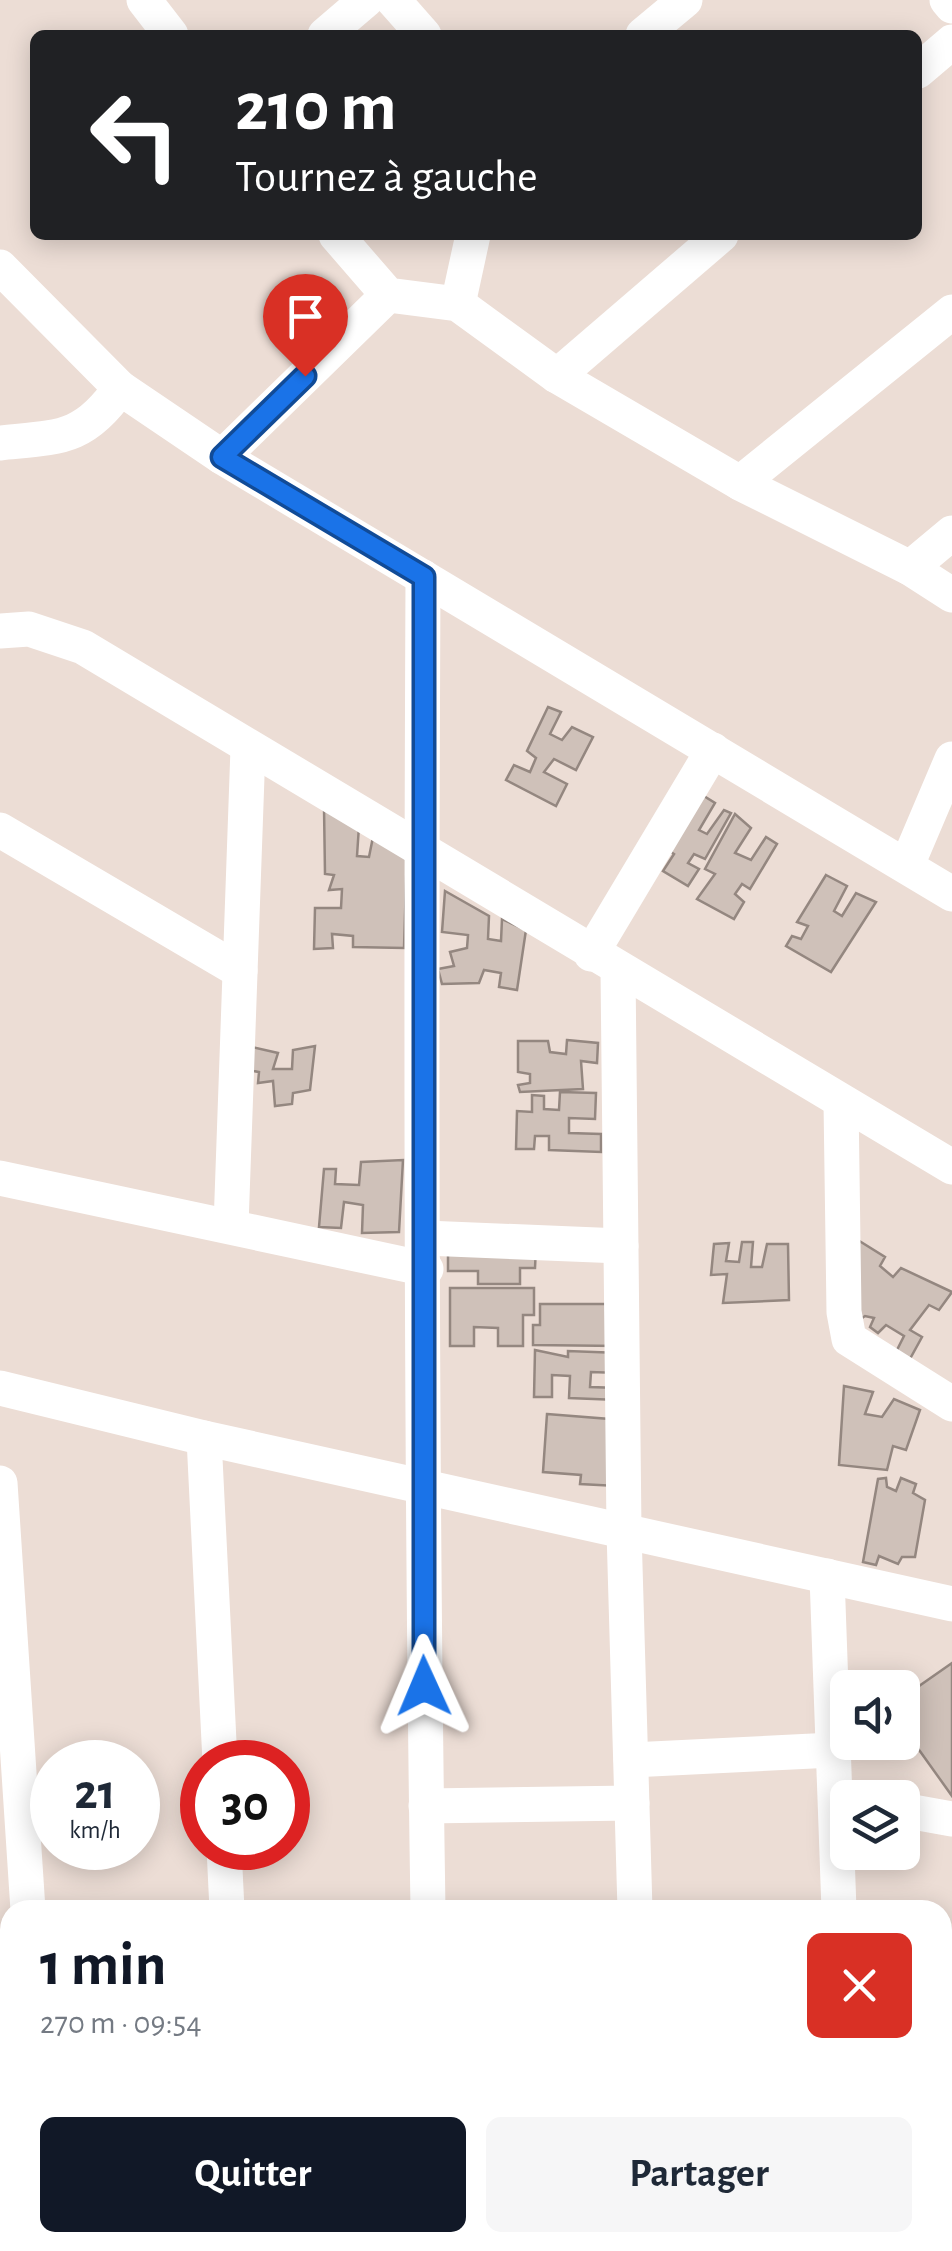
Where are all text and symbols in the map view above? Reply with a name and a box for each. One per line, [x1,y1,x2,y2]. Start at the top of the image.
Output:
icon: left [70,70,200,200]
text: 210 m [235,73,397,143]
text: Tournez à gauche [235,155,538,200]
pin [263,274,348,377]
icon: arrive [278,289,333,344]
position arrow [372,1634,476,1738]
map controls [830,1670,920,1870]
button: sound [830,1670,920,1760]
speed limit sign: 30 [180,1740,310,1870]
text: 21 [74,1768,116,1818]
button: layers [830,1780,920,1870]
text: km/h [69,1818,121,1843]
button: close [807,1933,912,2038]
text: 1 min [40,1936,166,1996]
text: 270 m · 09:54 [40,2007,202,2039]
button: Quitter [40,2117,466,2232]
button: Partager [486,2117,912,2232]

